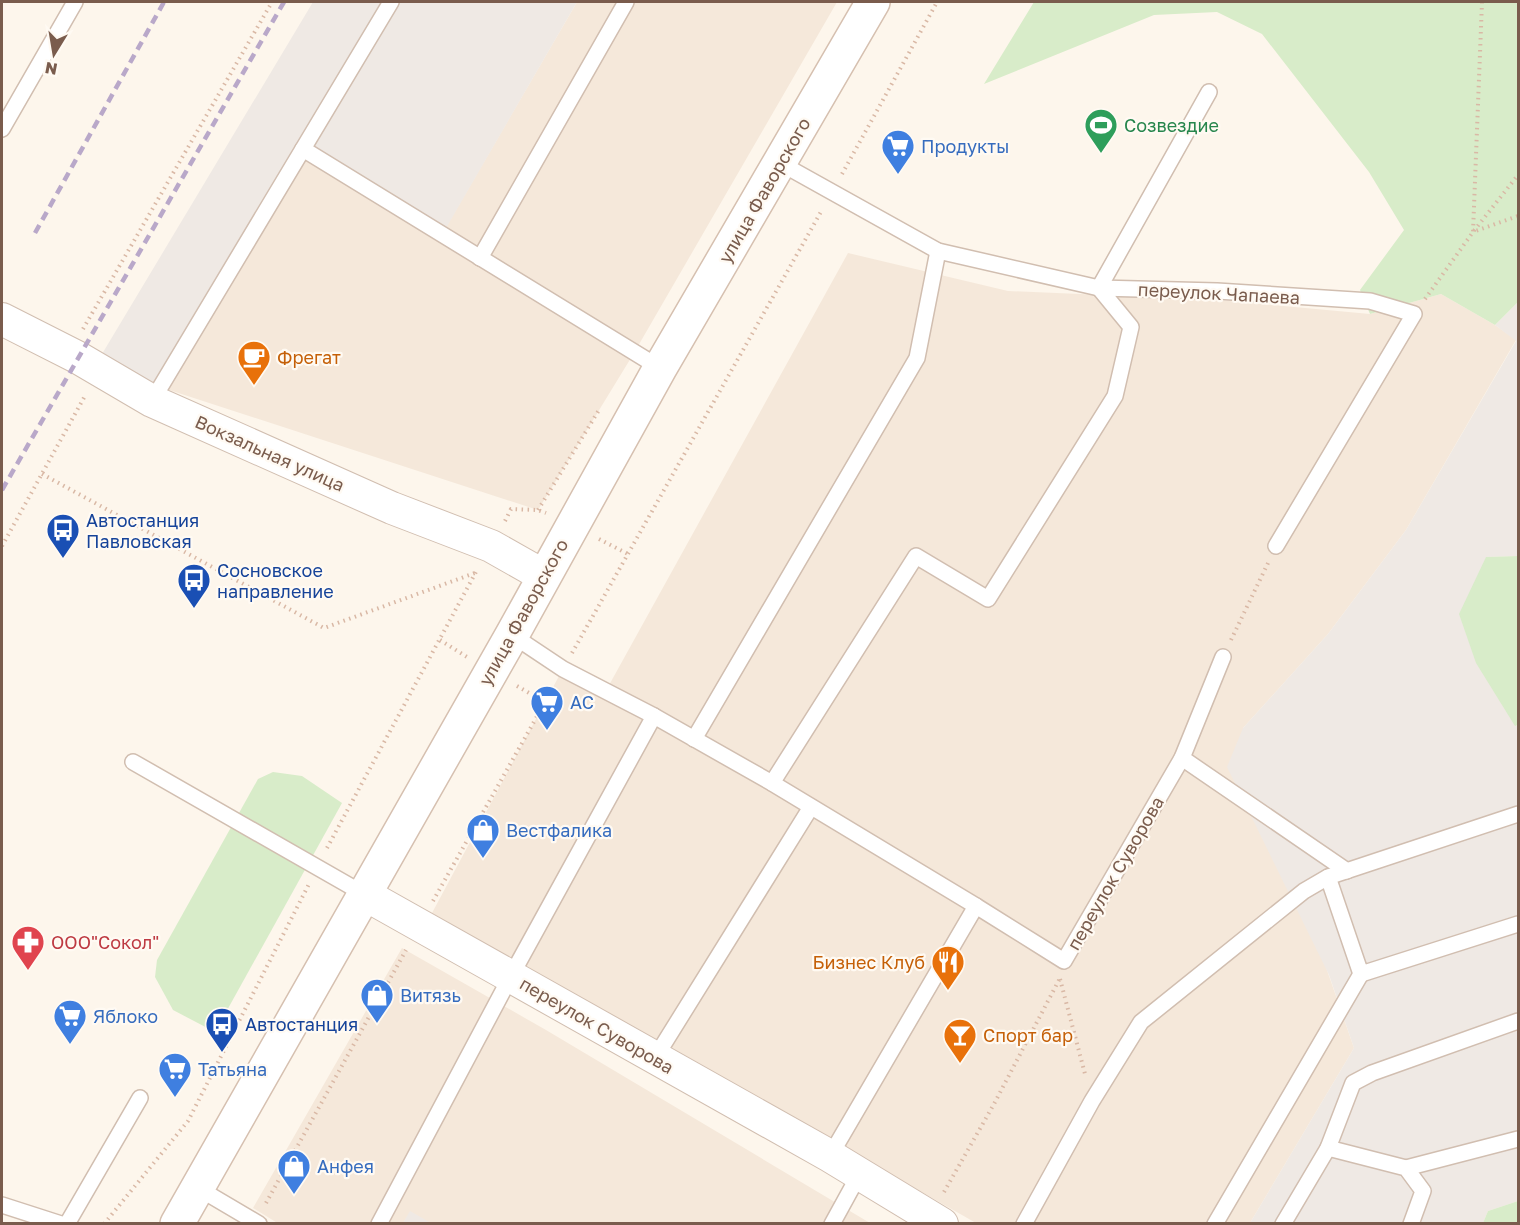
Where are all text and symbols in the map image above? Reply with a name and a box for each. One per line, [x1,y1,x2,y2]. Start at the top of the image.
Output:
north arrow [24,24,84,84]
text: N [43,58,59,80]
sports icon: Созвездие [1083,107,1119,154]
street label: улица Фаворского [713,113,815,267]
place label: Созвездие [1124,114,1219,136]
supermarket icon: Продукты [880,128,916,175]
place label: Продукты [921,135,1009,157]
street label: переулок Чапаева [1137,278,1301,308]
cafe icon: Фрегат [236,339,272,386]
place label: Фрегат [277,346,341,368]
street label: Вокзальная улица [192,410,348,496]
place label: Автостанция Павловская [86,509,199,552]
bus stop icon: Автостанция Павловская [45,512,81,559]
street label: улица Фаворского [474,535,572,689]
place label: Сосновское направление [217,559,334,602]
bus stop icon: Сосновское направление [176,562,212,609]
supermarket icon: АС [529,684,565,731]
place label: АС [570,691,594,713]
street label: переулок Суворова [1062,792,1168,954]
shop icon: Вестфалика [465,812,501,859]
place label: Вестфалика [506,819,612,841]
pharmacy icon: ООО"Сокол" [10,924,46,971]
place label: ООО"Сокол" [51,931,159,953]
restaurant icon: Бизнес Клуб [930,944,966,991]
place label: Бизнес Клуб [813,951,925,973]
street label: переулок Суворова [516,972,678,1078]
shop icon: Витязь [359,977,395,1024]
place label: Витязь [400,984,461,1006]
supermarket icon: Яблоко [52,998,88,1045]
place label: Яблоко [93,1005,158,1027]
bus stop icon: Автостанция [204,1006,240,1053]
place label: Автостанция [245,1013,358,1035]
bar icon: Спорт бар [942,1017,978,1064]
place label: Спорт бар [983,1024,1073,1046]
supermarket icon: Татьяна [157,1051,193,1098]
place label: Татьяна [198,1058,267,1080]
shop icon: Анфея [276,1148,312,1195]
place label: Анфея [317,1155,374,1177]

